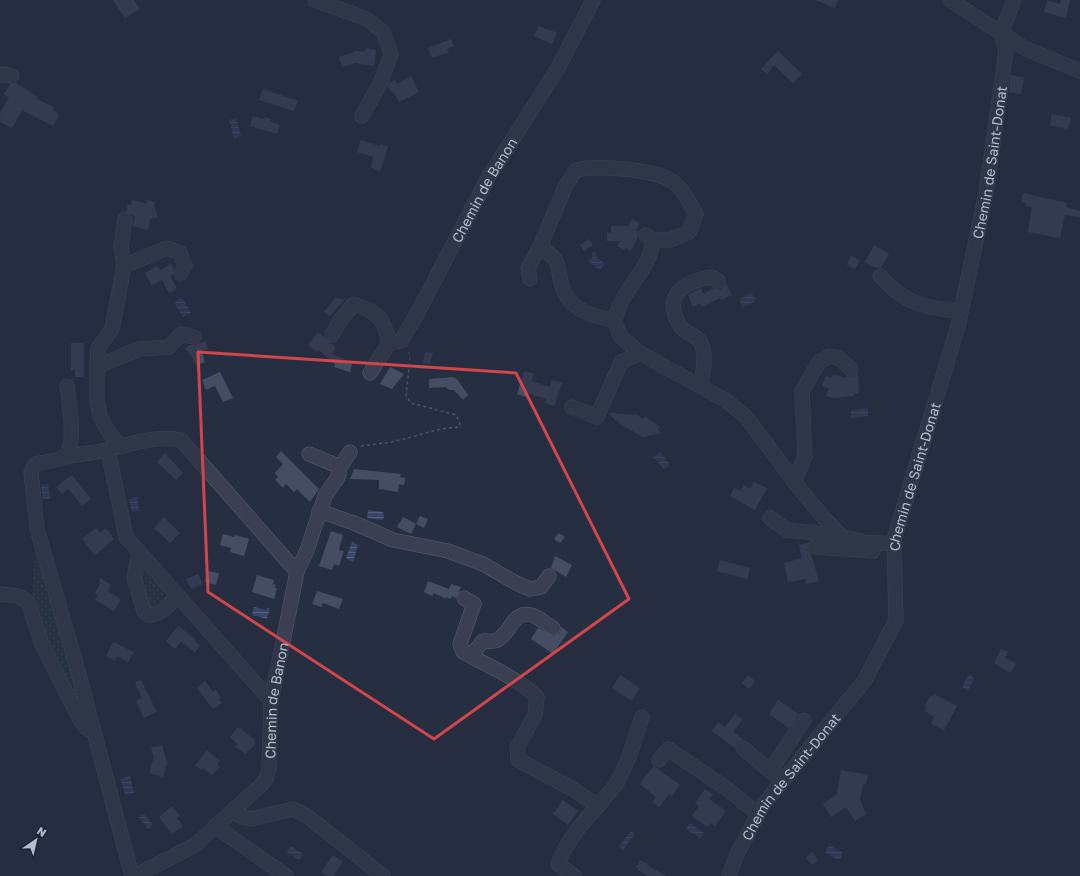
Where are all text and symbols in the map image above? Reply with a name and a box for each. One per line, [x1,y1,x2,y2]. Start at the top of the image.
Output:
street label: Chemin de Saint-Donat [968,85,1010,240]
street label: Chemin de Banon [447,134,520,245]
street label: Chemin de Saint-Donat [885,400,943,551]
street label: Chemin de Banon [261,641,291,759]
street label: Chemin de Saint-Donat [738,709,843,843]
north arrow [16,820,56,860]
text: N [35,824,49,839]

